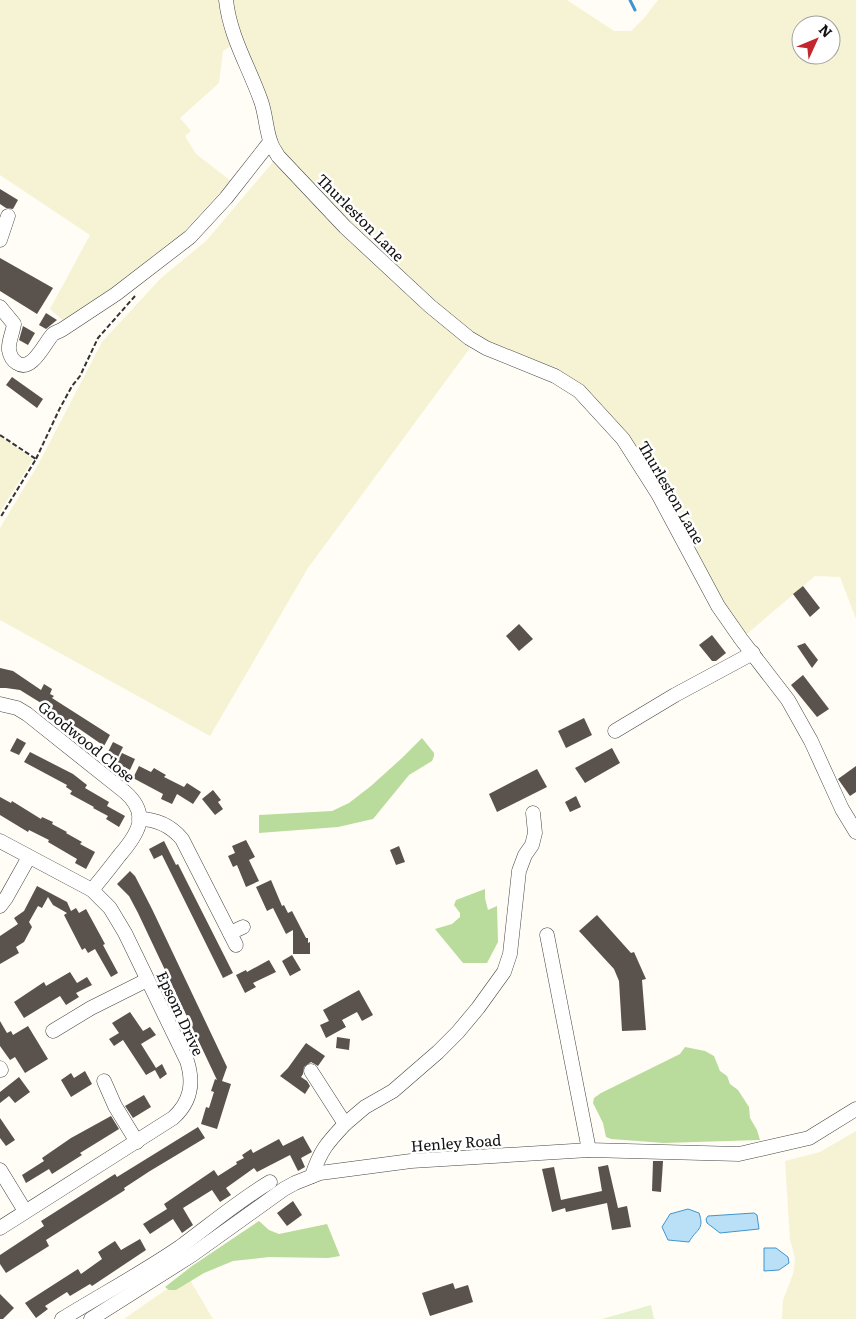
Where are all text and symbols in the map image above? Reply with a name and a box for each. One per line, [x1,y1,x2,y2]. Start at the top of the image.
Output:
north arrow [791,15,841,65]
text: N [815,19,838,42]
street label: Thurleston Lane [312,168,410,266]
street label: Thurleston Lane [633,436,711,548]
street label: Goodwood Close [34,695,140,787]
street label: Epsom Drive [151,967,211,1059]
street label: Henley Road [410,1127,502,1157]

